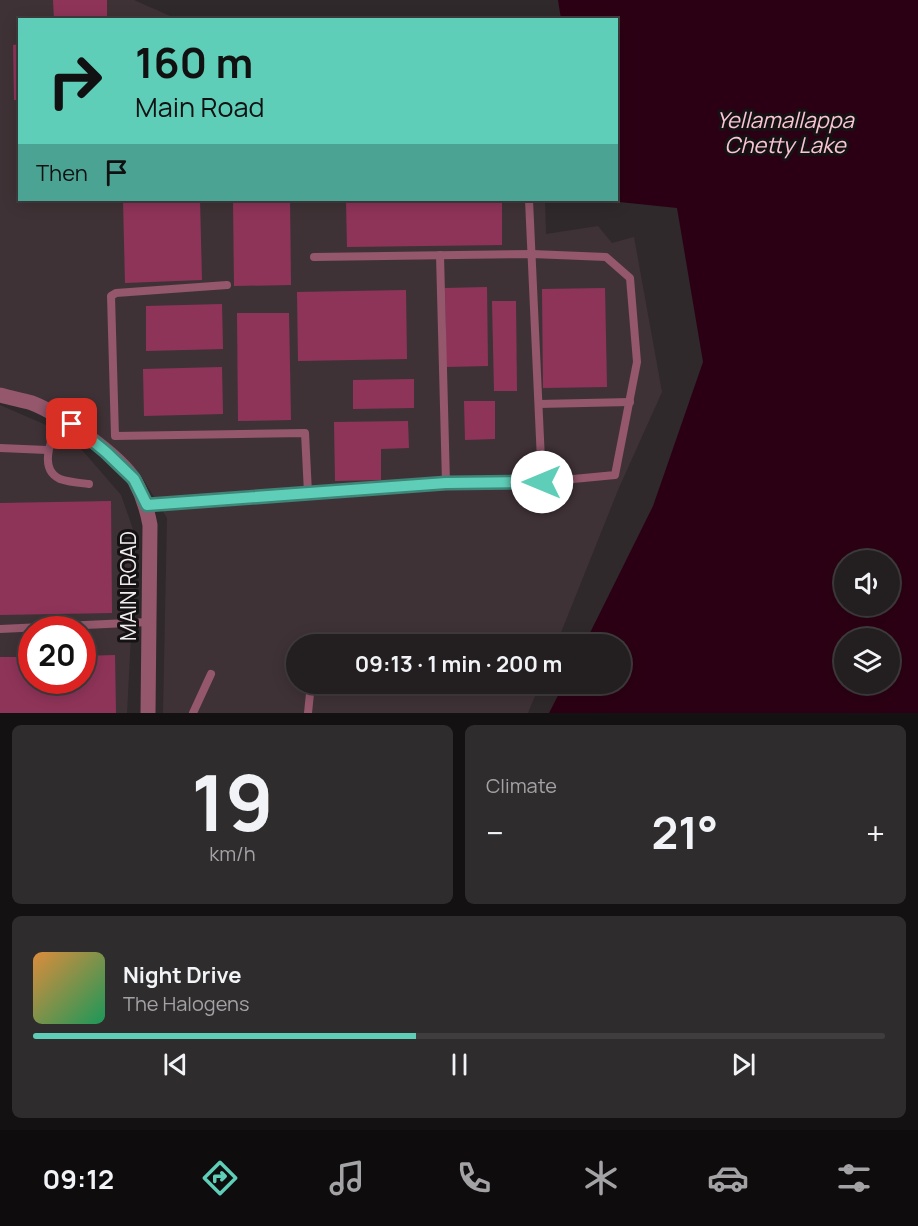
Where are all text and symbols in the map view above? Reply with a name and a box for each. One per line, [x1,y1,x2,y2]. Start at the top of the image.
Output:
text: 160 m [135,33,253,91]
icon: right [36,42,114,120]
text: Main Road [135,88,264,125]
water label: Yellamallappa Chetty Lake [716,105,856,160]
icon: arrive [100,156,133,189]
text: Then [36,158,88,188]
pin [46,398,97,449]
icon: arrive [55,407,88,440]
position arrow [510,450,574,514]
street label: MAIN ROAD [114,531,142,641]
map controls [834,550,900,694]
button: sound [834,550,900,616]
speed limit sign: 20 [18,616,96,694]
button: layers [834,628,900,694]
text: 09:13 · 1 min · 200 m [355,649,562,679]
text: 19 [191,748,274,854]
text: Climate [486,772,557,799]
text: 21° [652,801,718,863]
text: − [486,810,504,855]
text: + [866,810,885,855]
text: km/h [209,840,256,867]
text: Night Drive [123,960,242,990]
text: The Halogens [123,990,249,1017]
icon: previous [159,1048,192,1081]
icon: pause [443,1048,476,1081]
icon: next [727,1048,760,1081]
icon: directions [199,1157,241,1199]
icon: music [326,1157,368,1199]
icon: phone [453,1157,495,1199]
icon: climate [580,1157,622,1199]
icon: car [707,1157,749,1199]
icon: filters [833,1157,875,1199]
text: 09:12 [42,1160,114,1197]

